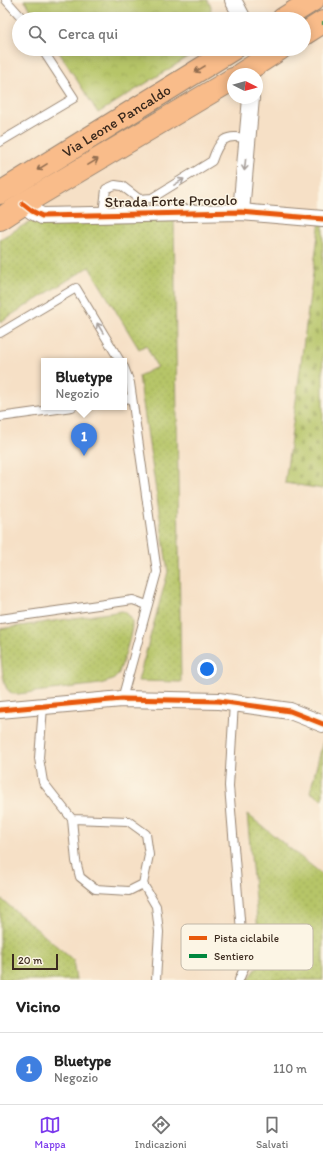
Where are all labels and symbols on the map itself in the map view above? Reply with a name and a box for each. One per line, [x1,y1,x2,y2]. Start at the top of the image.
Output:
one-way arrow [194,66,206,74]
north arrow [227,68,263,104]
street label: Via Leone Pancaldo [59,81,174,161]
one-way arrow [87,158,99,166]
one-way arrow [242,158,249,171]
one-way arrow [37,163,48,171]
one-way arrow [173,177,185,185]
street label: Strada Forte Procolo [105,191,237,211]
one-way arrow [96,323,104,334]
pin: 1 [71,423,97,456]
your location [197,659,217,679]
legend [181,924,313,970]
text: Pista ciclabile [214,932,279,945]
text: Sentiero [214,950,254,963]
scale bar [12,952,58,971]

